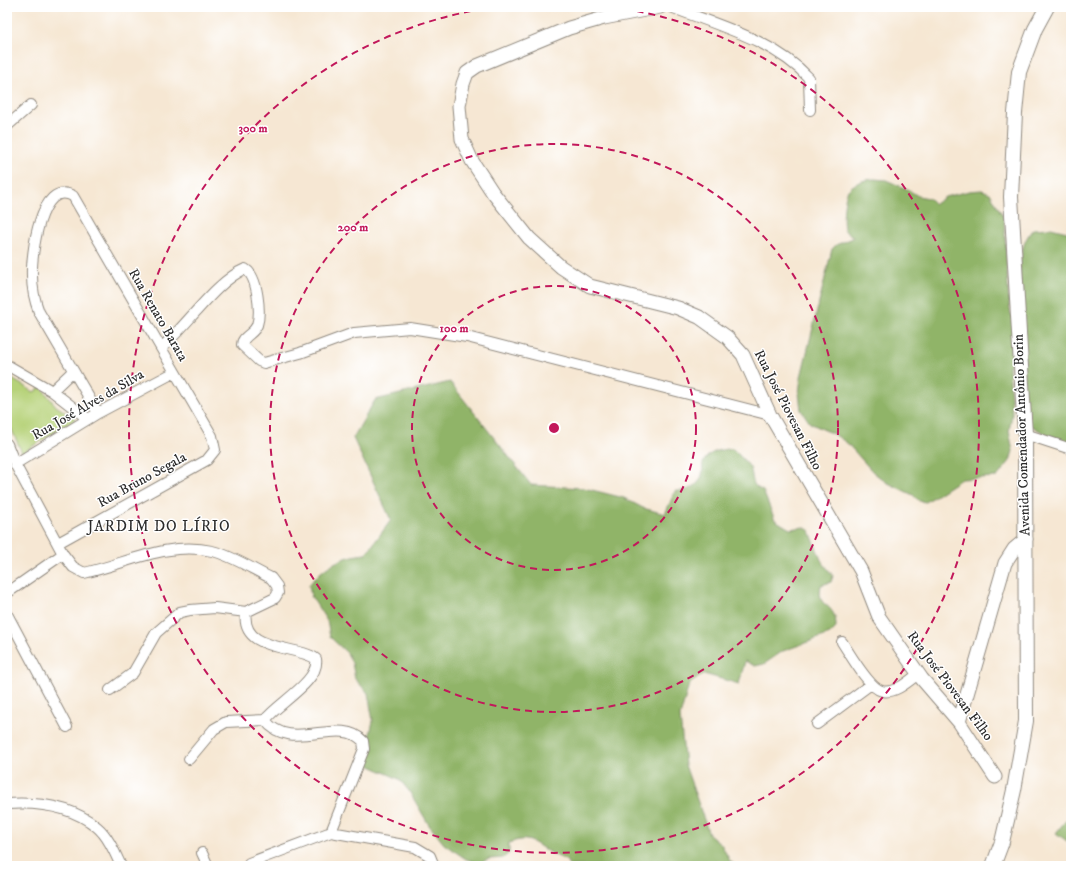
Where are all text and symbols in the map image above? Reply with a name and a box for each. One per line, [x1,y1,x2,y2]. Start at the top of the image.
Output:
text: 300 m [239,121,267,136]
text: 200 m [338,220,368,235]
street label: Rua Renato Barata [124,265,192,365]
text: 100 m [440,321,468,336]
street label: Avenida Comendador Antônio Borin [1009,333,1035,536]
street label: Rua José Piovesan Filho [750,347,826,473]
street label: Rua José Alves da Silva [29,366,147,444]
centre of rings [547,421,561,435]
street label: Rua Bruno Segala [94,448,190,512]
district label: JARDIM DO LÍRIO [85,516,231,536]
street label: Rua José Piovesan Filho [903,628,997,744]

